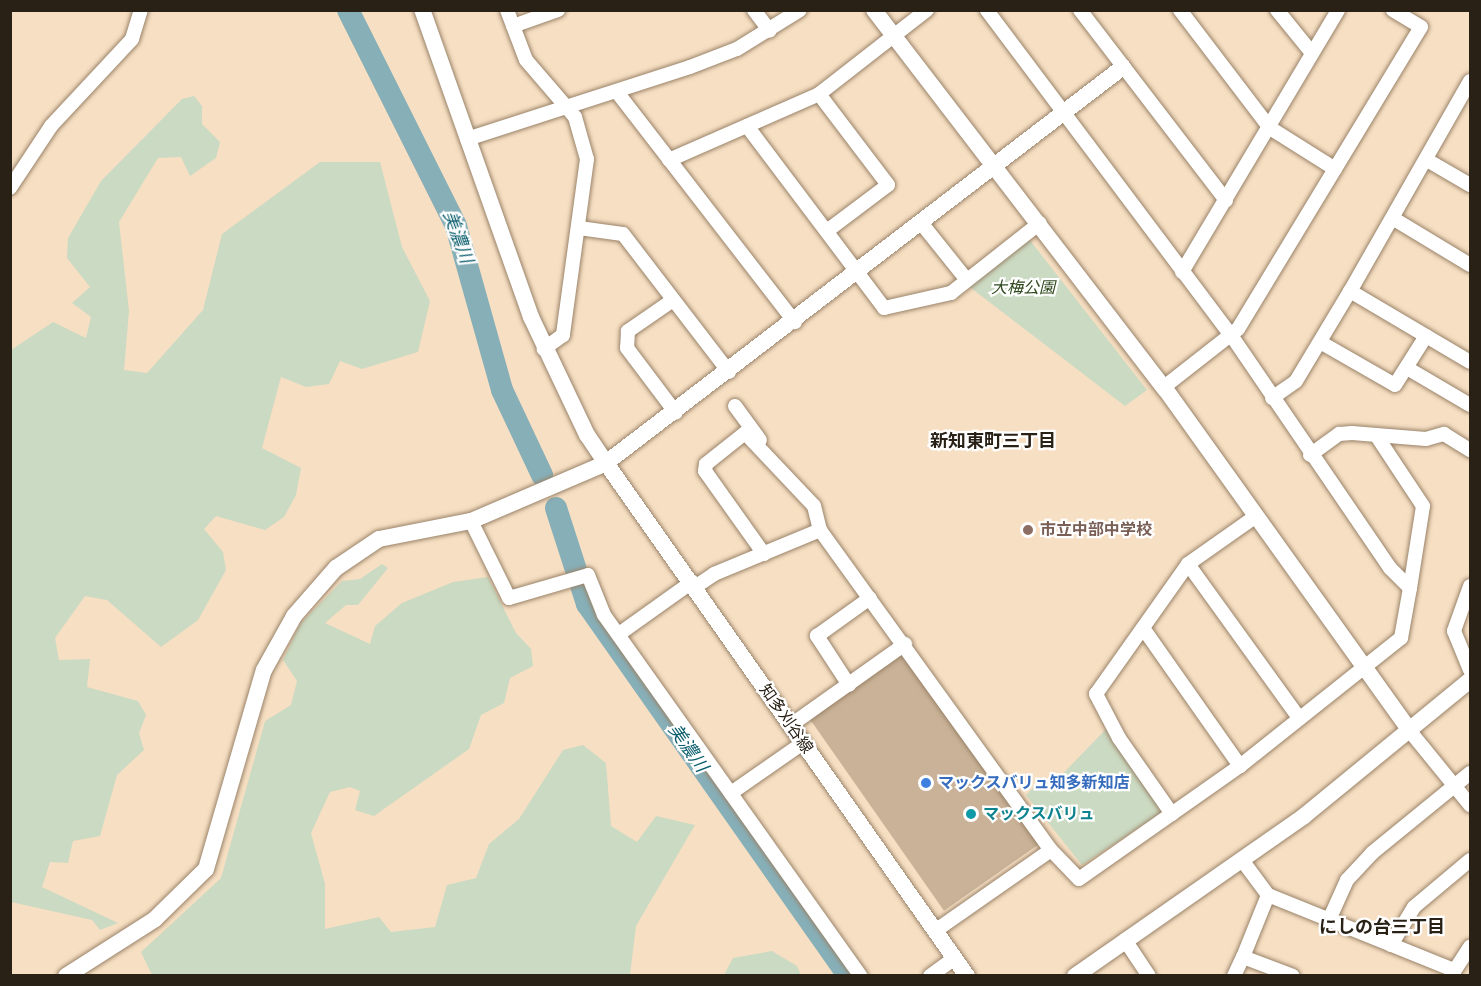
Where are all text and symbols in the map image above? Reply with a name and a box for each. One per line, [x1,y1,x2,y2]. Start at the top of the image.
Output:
water label: 美濃川 [439,208,477,266]
park label: 大梅公園 [991,278,1055,298]
district label: 新知東町三丁目 [930,430,1056,452]
place label: 市立中部中学校 [1040,520,1152,540]
marker: 市立中部中学校 [1021,523,1035,537]
street label: 知多刈谷線 [755,681,817,757]
water label: 美濃川 [664,720,712,776]
place label: マックスバリュ知多新知店 [938,773,1130,793]
marker: マックスバリュ知多新知店 [919,776,933,790]
place label: マックスバリュ [983,804,1095,824]
marker: マックスバリュ [964,807,978,821]
district label: にしの台三丁目 [1319,916,1445,938]

